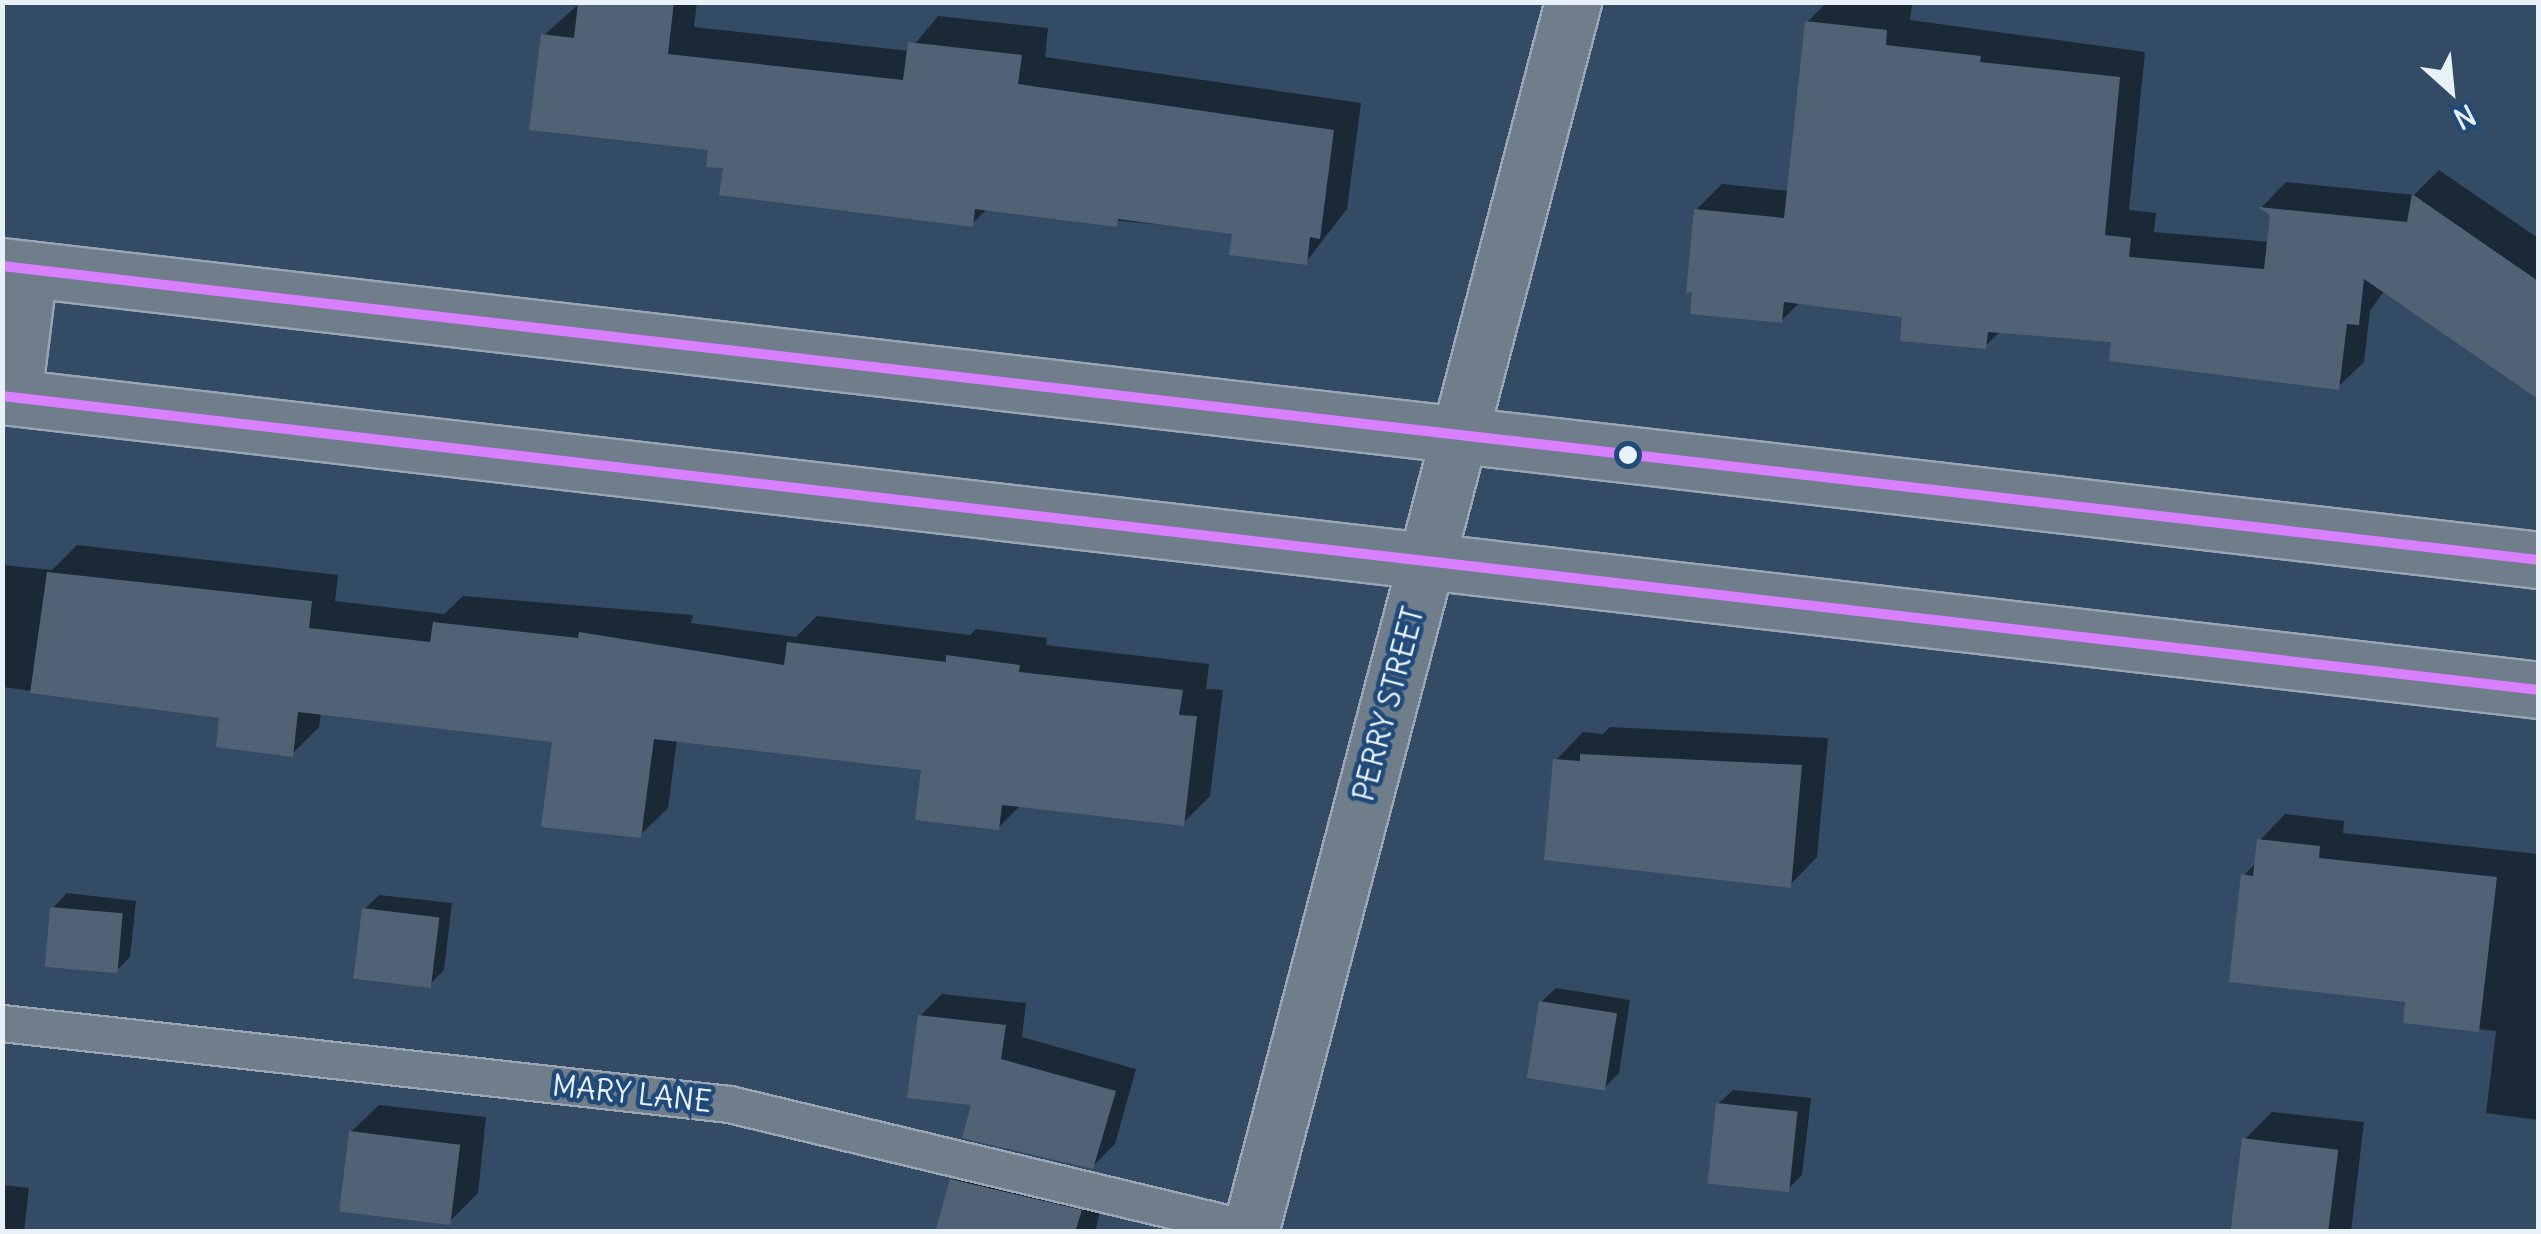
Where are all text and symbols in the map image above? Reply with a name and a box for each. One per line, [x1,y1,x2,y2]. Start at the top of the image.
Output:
north arrow [2401,40,2501,140]
text: N [2448,96,2481,137]
unlabelled marker [1618,445,1638,465]
street label: PERRY STREET [1345,603,1431,805]
street label: MARY LANE [550,1067,714,1119]

